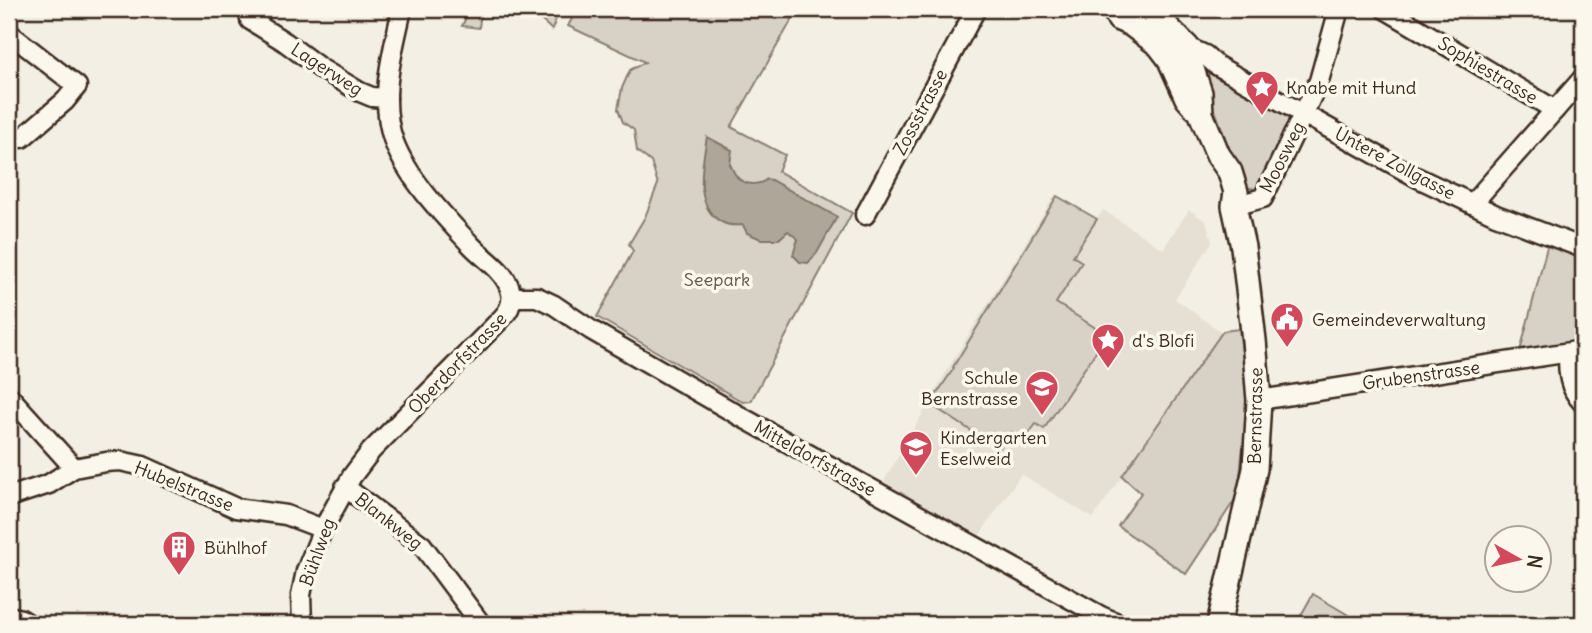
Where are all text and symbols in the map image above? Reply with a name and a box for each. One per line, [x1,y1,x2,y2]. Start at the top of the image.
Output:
street label: Sophiestrasse [1434,31,1542,109]
street label: Lagerweg [287,37,367,101]
street label: Zossstrasse [888,65,952,159]
place icon: Knabe mit Hund [1243,68,1281,117]
place label: Knabe mit Hund [1286,76,1417,99]
street label: Moosweg [1254,118,1310,196]
street label: Untere Zollgasse [1331,122,1459,204]
park label: Seepark [684,268,750,291]
public building icon: Gemeindeverwaltung [1268,300,1306,349]
street label: Oberdorfstrasse [403,307,511,419]
place label: Gemeindeverwaltung [1312,308,1486,331]
place icon: d's Blofi [1089,321,1127,370]
place label: d's Blofi [1132,329,1194,352]
street label: Grubenstrasse [1361,355,1481,395]
place label: Schule Bernstrasse [921,366,1018,410]
street label: Bernstrasse [1243,367,1267,465]
school or university icon: Schule Bernstrasse [1023,368,1061,417]
street label: Mitteldorfstrasse [750,415,880,501]
place label: Kindergarten Eselweid [940,426,1047,470]
school or university icon: Kindergarten Eselweid [897,428,935,477]
street label: Hubelstrasse [131,456,237,516]
street label: Blankweg [351,487,427,555]
street label: Bühlweg [294,515,340,589]
north arrow [1484,524,1554,594]
building icon: Bühlhof [160,528,198,577]
place label: Bühlhof [204,536,268,559]
text: N [1522,553,1548,570]

